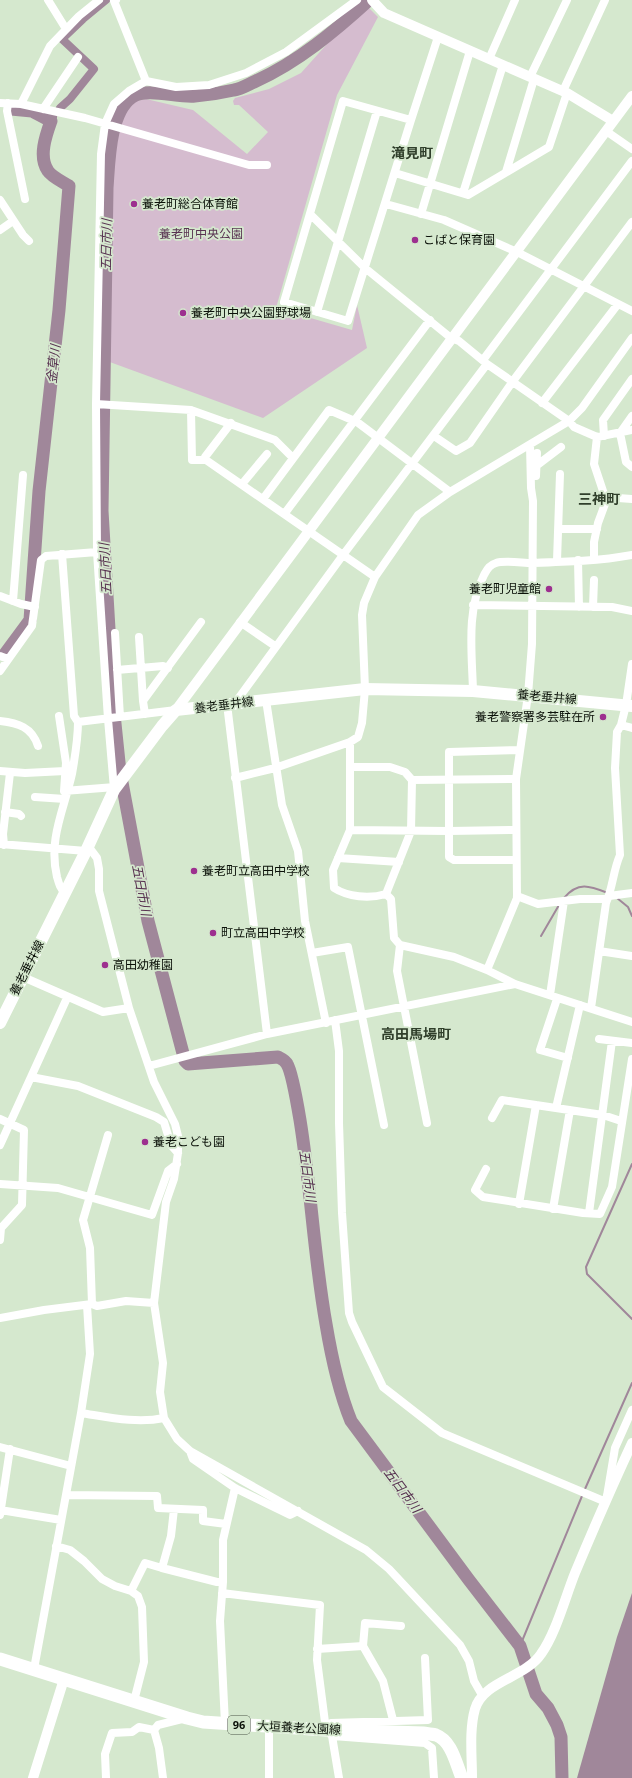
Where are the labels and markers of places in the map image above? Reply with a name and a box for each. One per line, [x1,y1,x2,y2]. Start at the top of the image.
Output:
place label: 養老町総合体育館 [142,195,238,212]
marker: 養老町総合体育館 [129,199,139,209]
place label: こばと保育園 [423,231,495,248]
marker: こばと保育園 [410,235,420,245]
place label: 養老町中央公園野球場 [191,304,311,321]
marker: 養老町中央公園野球場 [178,308,188,318]
place label: 養老町児童館 [469,580,541,597]
marker: 養老町児童館 [544,584,554,594]
place label: 養老警察署多芸駐在所 [475,708,595,725]
marker: 養老警察署多芸駐在所 [598,712,608,722]
place label: 養老町立高田中学校 [202,862,310,879]
marker: 養老町立高田中学校 [189,866,199,876]
place label: 町立高田中学校 [221,924,305,941]
marker: 町立高田中学校 [208,928,218,938]
place label: 高田幼稚園 [113,956,173,973]
marker: 高田幼稚園 [100,960,110,970]
place label: 養老こども園 [153,1133,225,1150]
marker: 養老こども園 [140,1137,150,1147]

